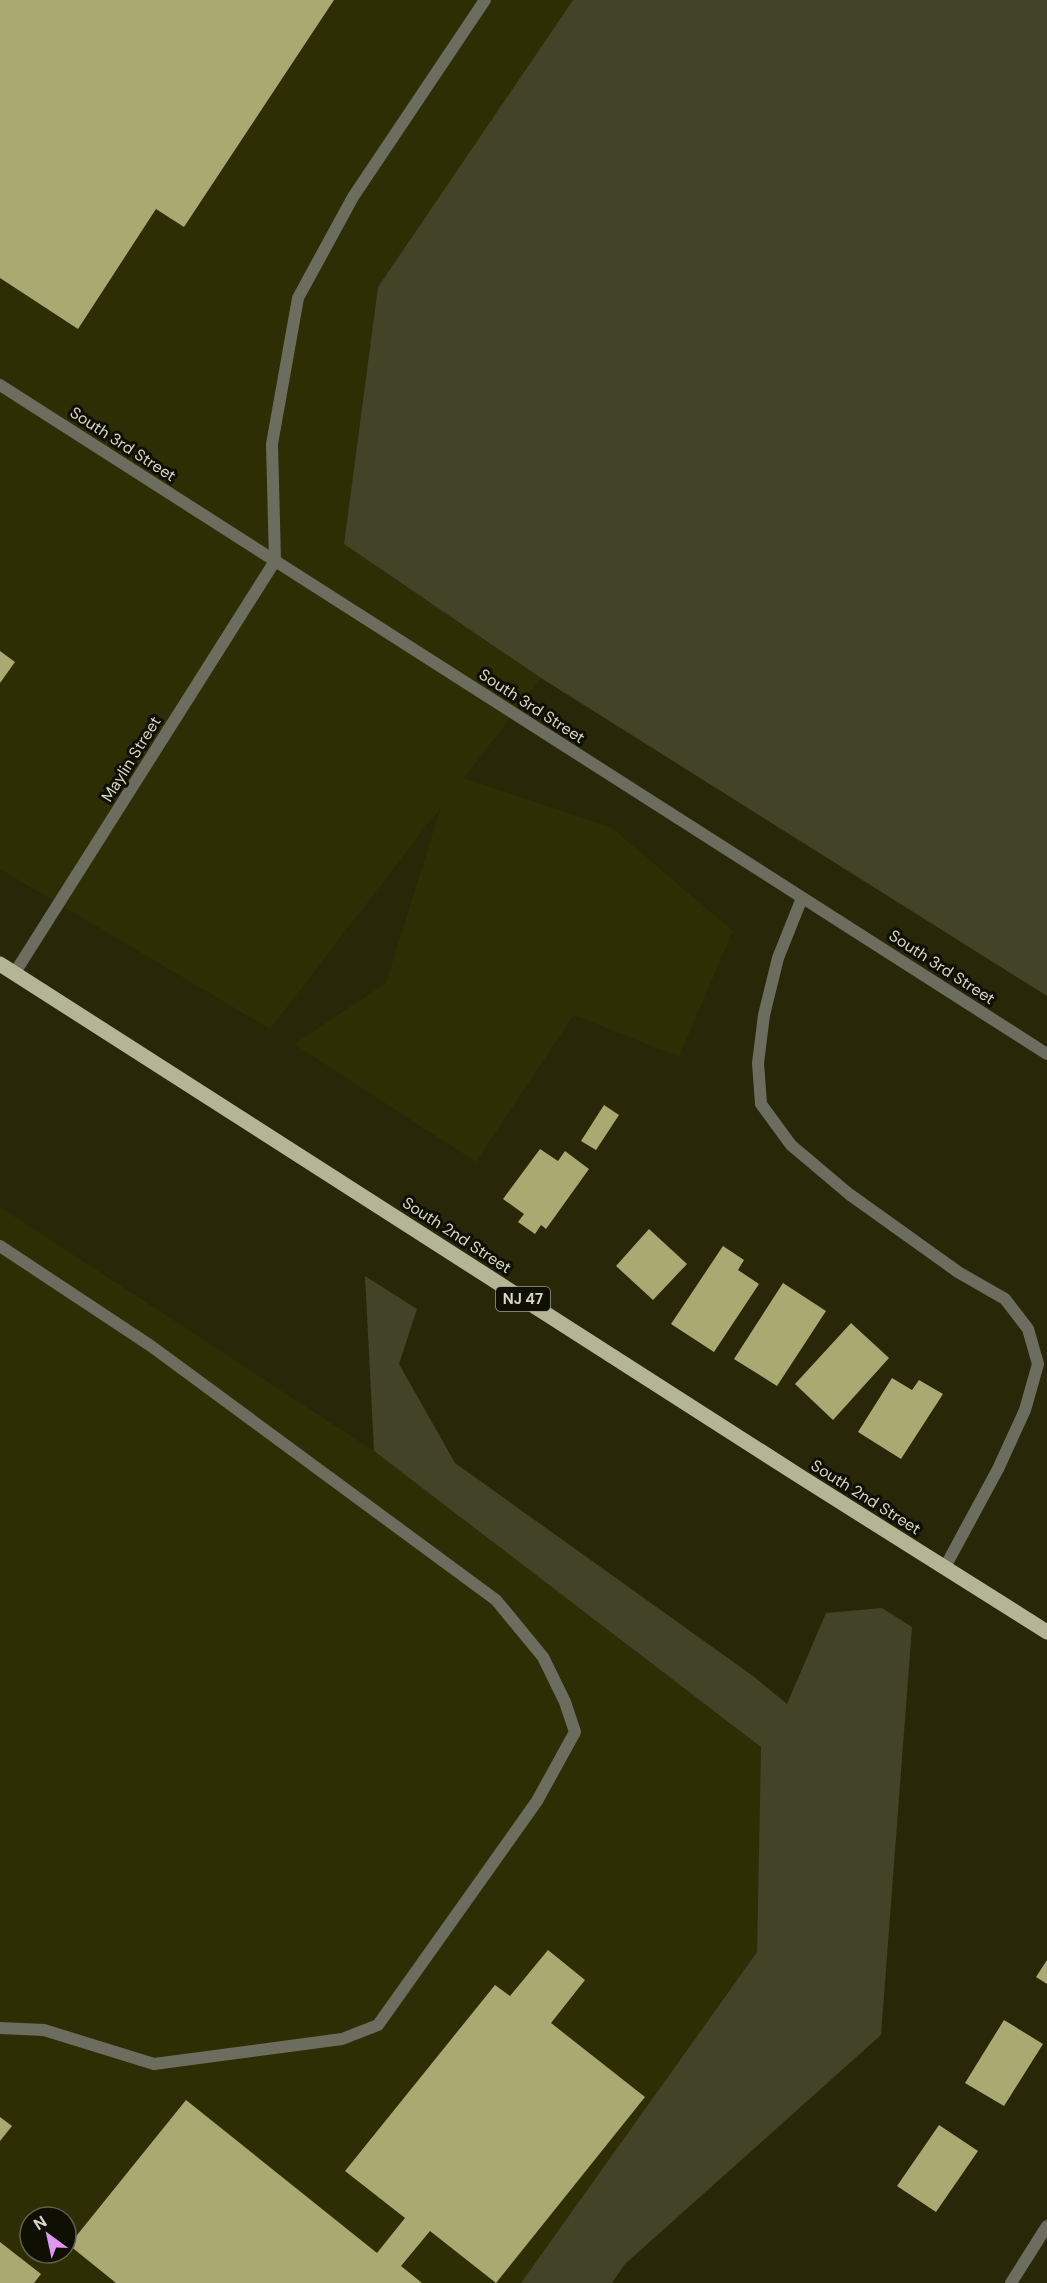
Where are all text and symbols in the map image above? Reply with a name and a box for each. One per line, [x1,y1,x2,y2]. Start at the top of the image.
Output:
street label: South 3rd Street [66,402,180,486]
street label: South 3rd Street [475,664,589,748]
street label: Maylin Street [96,712,166,806]
street label: South 3rd Street [885,925,999,1009]
street label: South 2nd Street [399,1192,515,1278]
road number: NJ 47 [496,1287,550,1311]
street label: South 2nd Street [807,1455,925,1539]
north arrow [18,2205,78,2265]
text: N [29,2211,51,2235]

